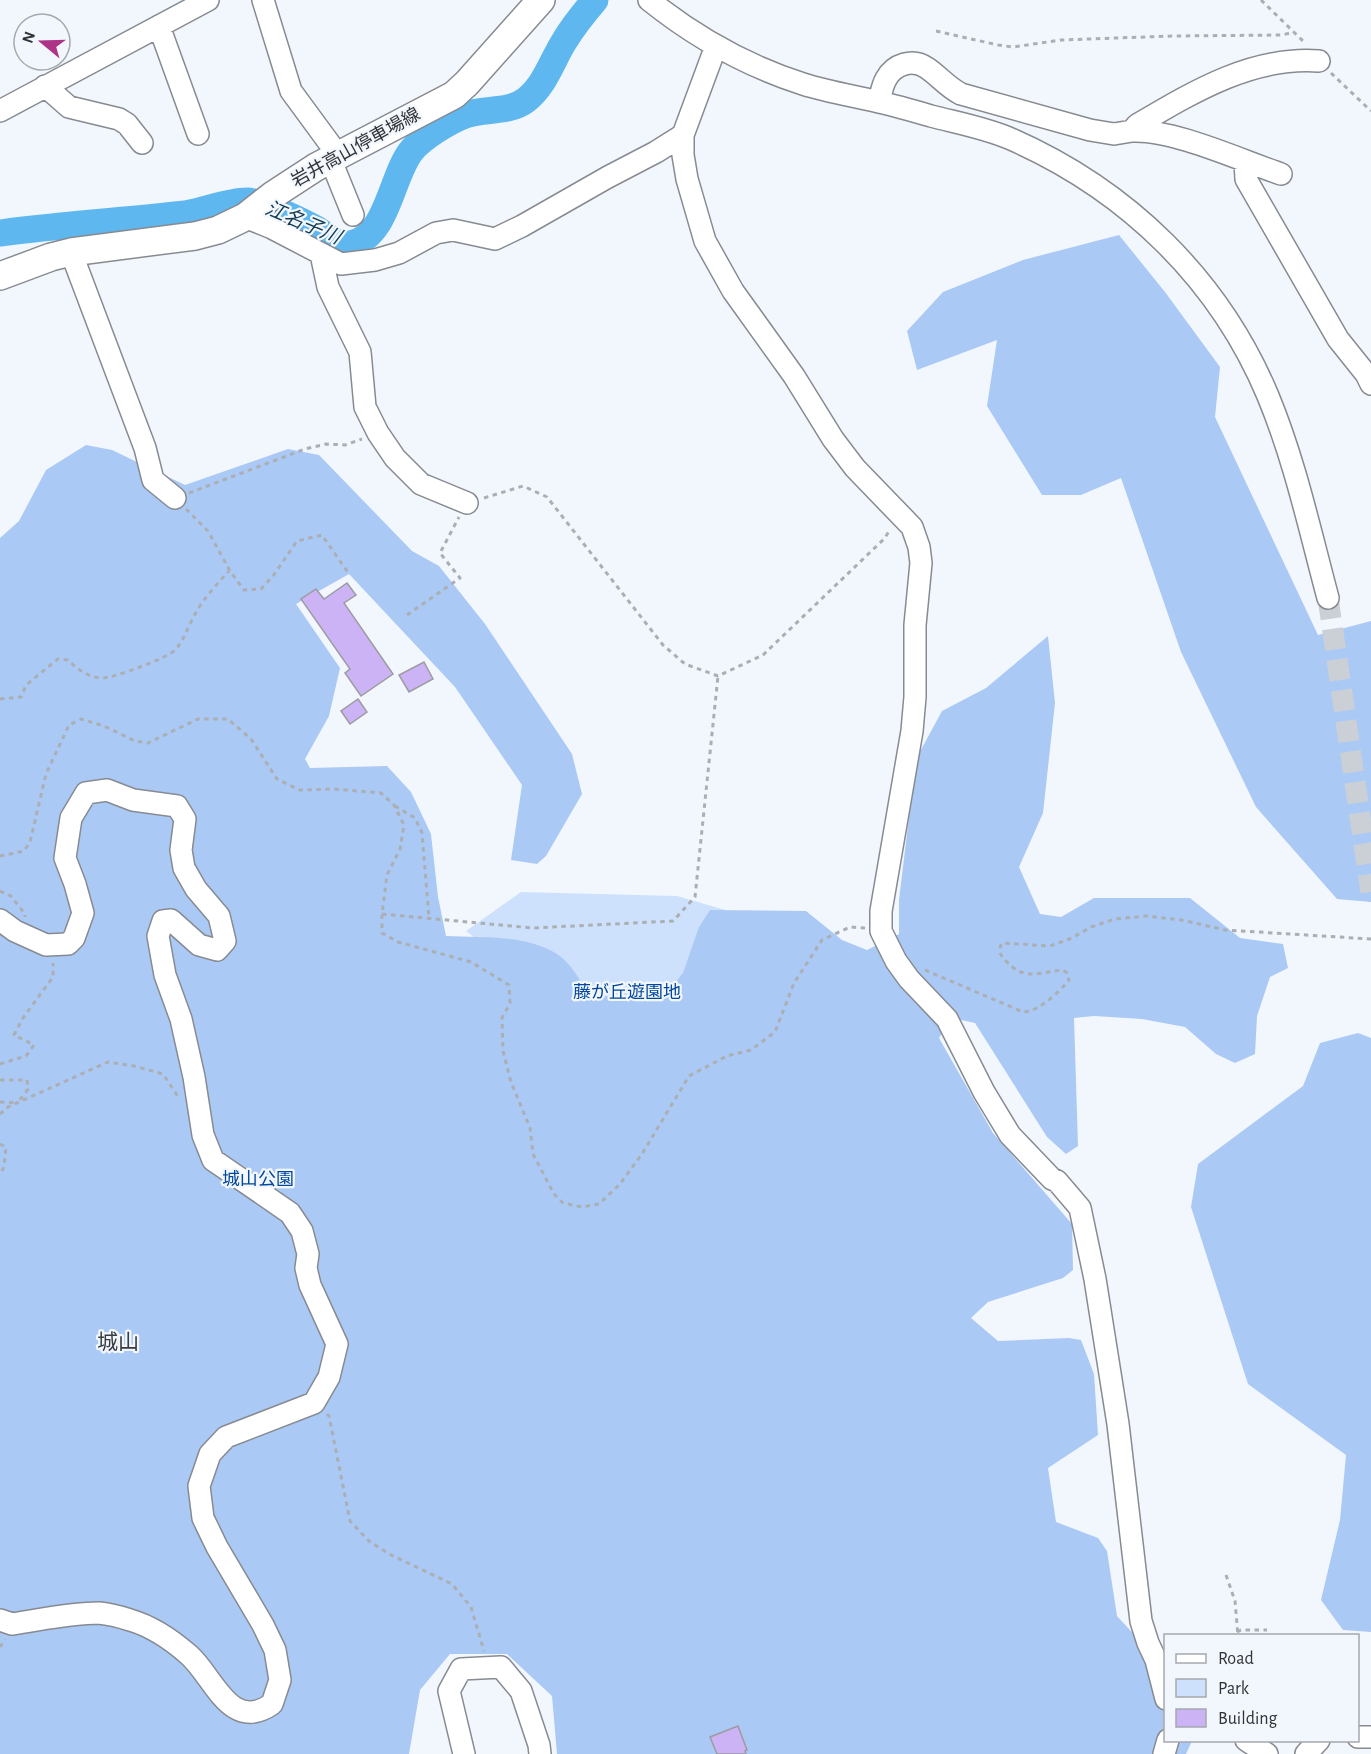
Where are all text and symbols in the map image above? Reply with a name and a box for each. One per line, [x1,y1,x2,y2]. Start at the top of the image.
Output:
north arrow [12,12,72,72]
text: N [19,30,38,45]
street label: 岩井高山停車場線 [288,103,423,191]
water label: 江名子川 [262,197,346,249]
park label: 藤が丘遊園地 [573,982,681,1002]
park label: 城山公園 [222,1170,294,1189]
district label: 城山 [97,1331,139,1353]
legend [1164,1634,1359,1742]
text: Road [1218,1650,1254,1668]
text: Park [1218,1680,1250,1698]
text: Building [1218,1710,1278,1728]

